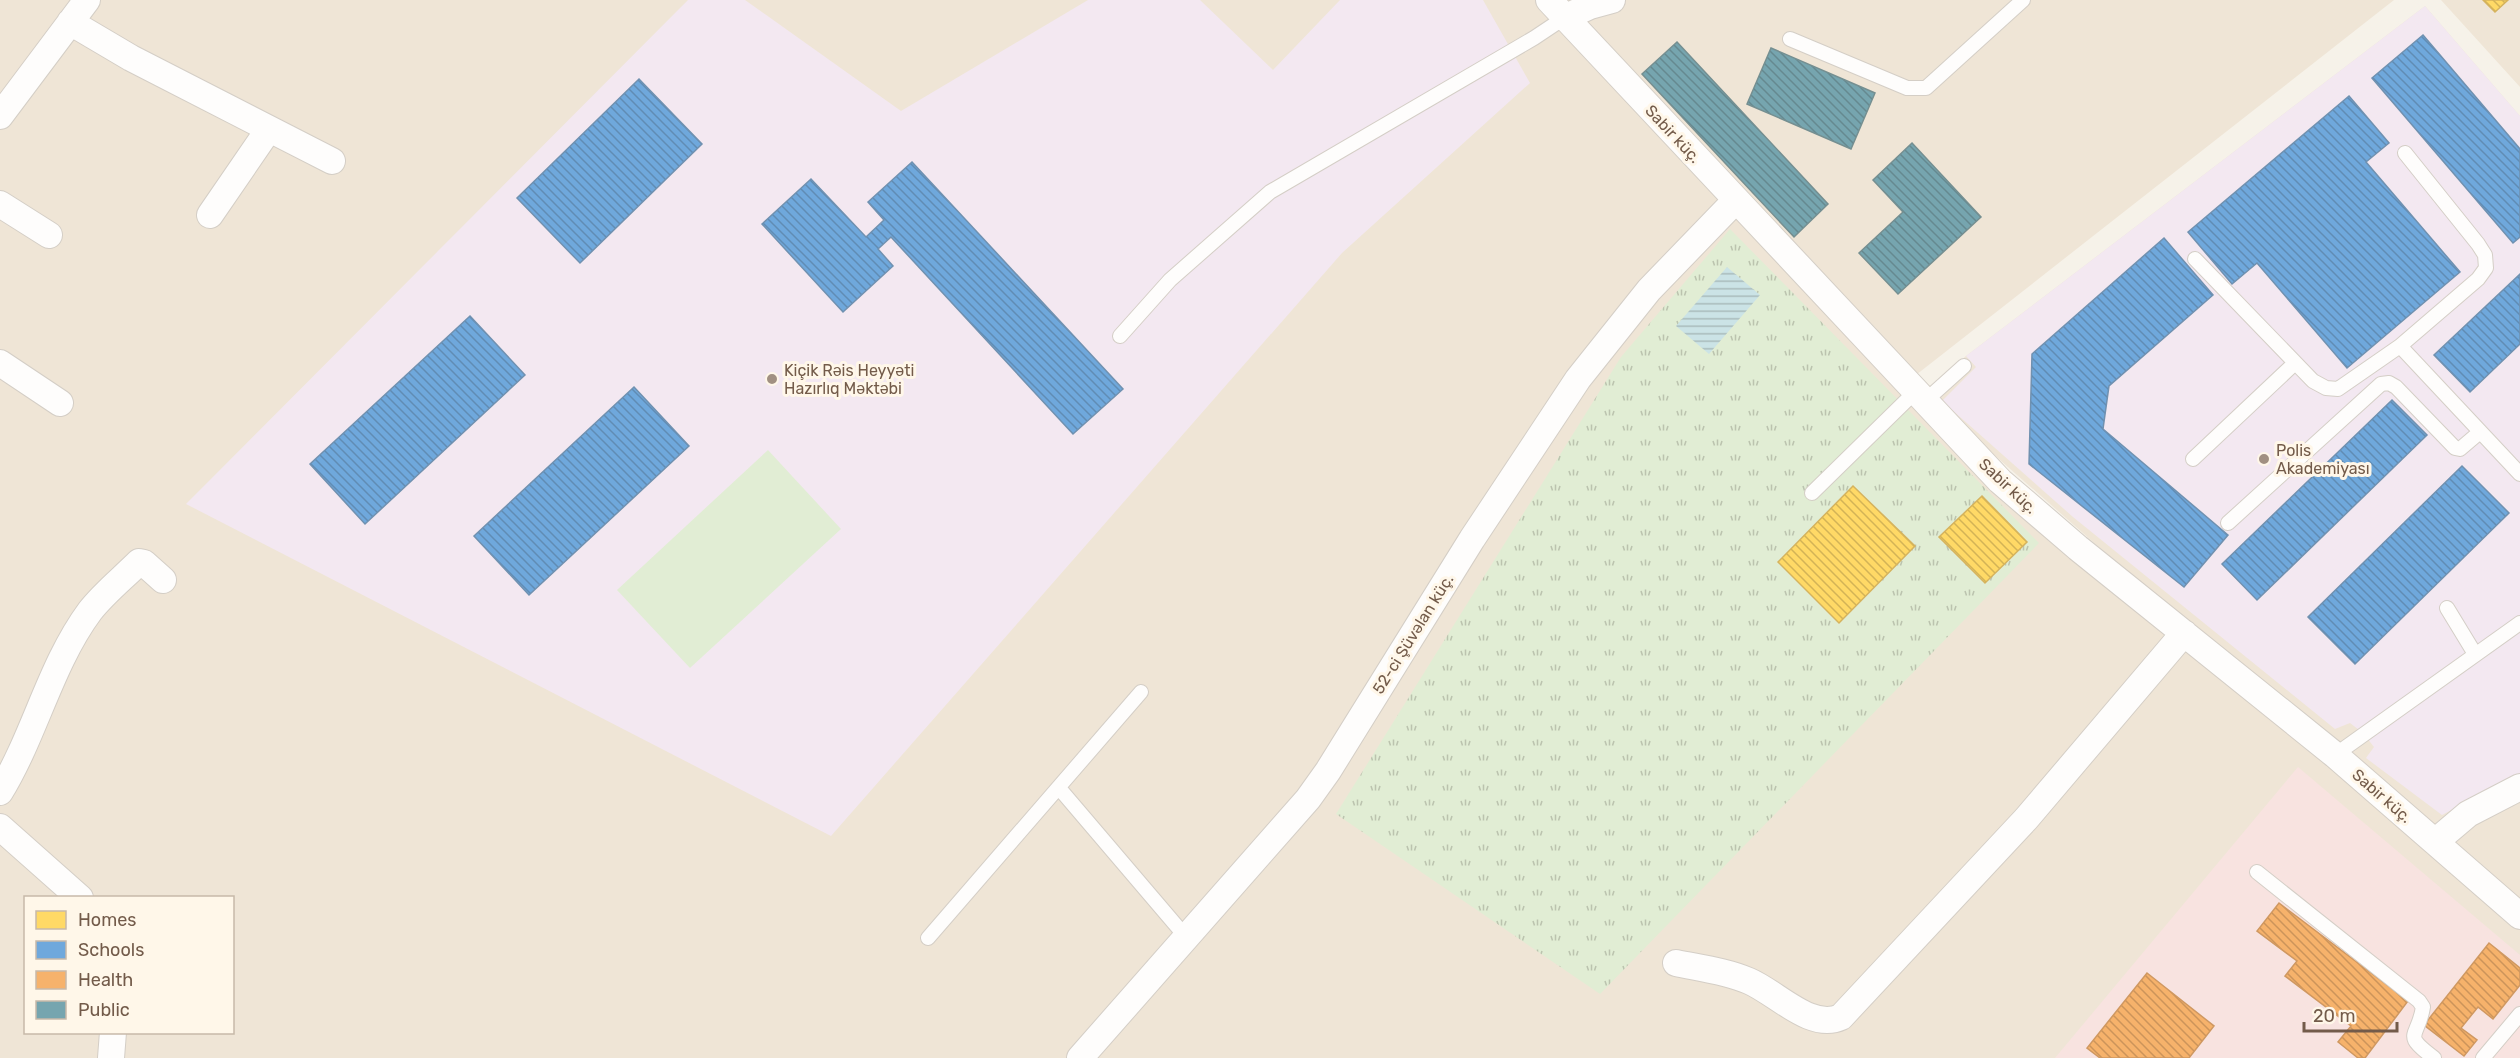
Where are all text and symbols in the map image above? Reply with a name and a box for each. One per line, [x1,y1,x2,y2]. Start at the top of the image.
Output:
street label: Sabir küç. [1641,101,1705,167]
place label: Kiçik Rəis Heyyəti Hazırlıq Məktəbi [784,361,914,398]
marker: Kiçik Rəis Heyyəti Hazırlıq Məktəbi [765,372,779,386]
place label: Polis Akademiyası [2276,441,2370,478]
marker: Polis Akademiyası [2257,452,2271,466]
street label: Sabir küç. [1975,454,2041,518]
street label: 52-ci Şüvəlan küç. [1369,571,1457,697]
street label: Sabir küç. [2348,765,2416,827]
legend [24,896,234,1034]
text: Homes [78,909,136,931]
text: Schools [78,939,144,961]
text: Health [78,969,133,991]
scale bar [2304,995,2397,1033]
text: Public [78,999,130,1021]
text: 20 m [2313,1005,2355,1027]

